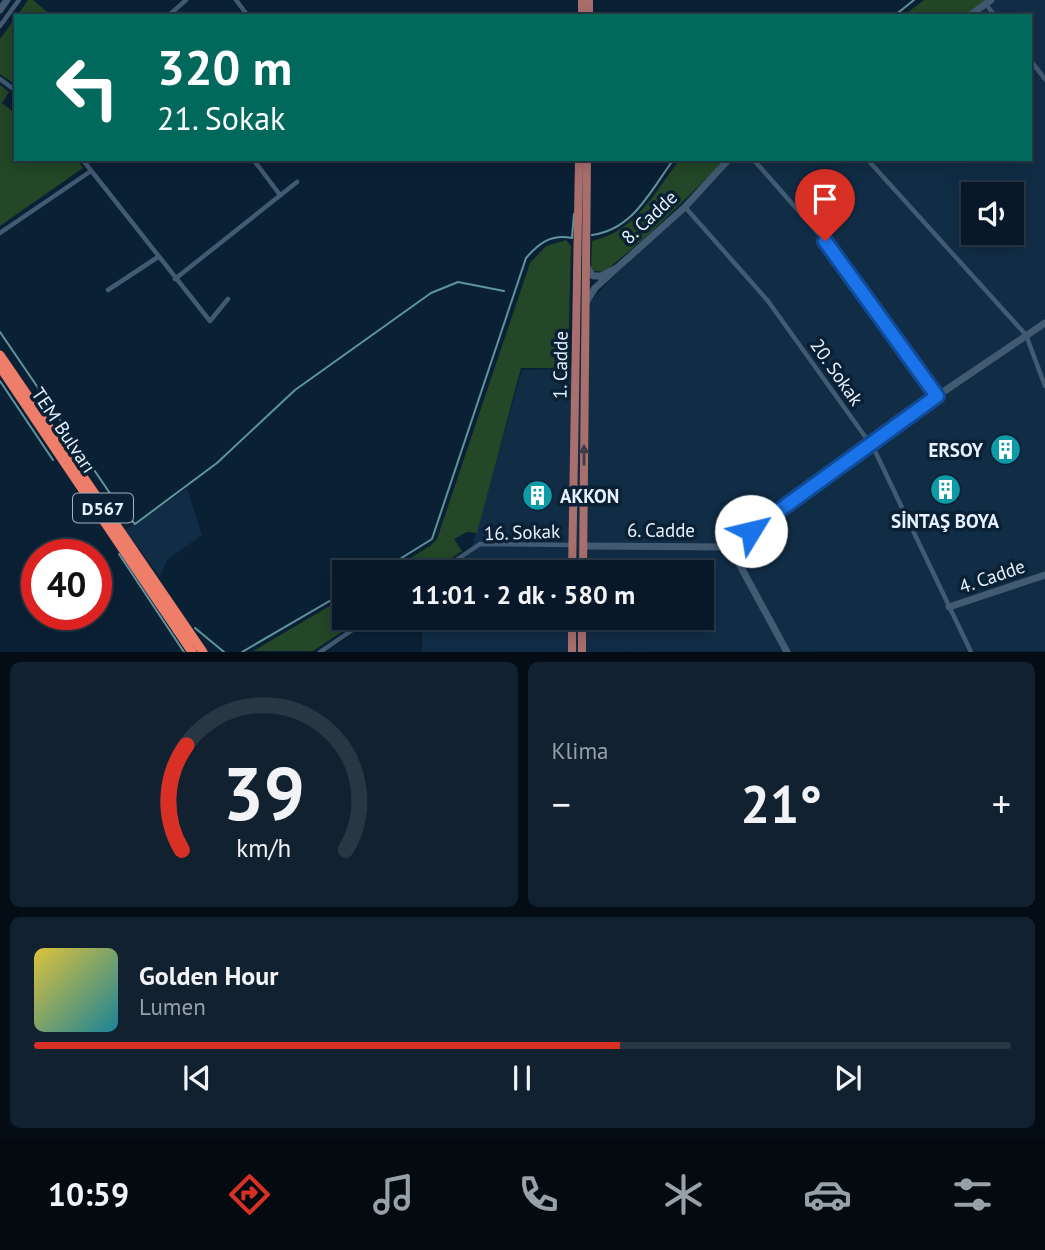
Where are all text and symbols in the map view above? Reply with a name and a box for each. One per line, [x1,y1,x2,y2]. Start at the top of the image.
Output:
text: 320 m [157,35,292,99]
icon: left [42,42,133,133]
text: 21. Sokak [157,97,285,139]
pin [795,169,855,241]
icon: arrive [806,180,844,218]
map controls [961,182,1024,245]
button: sound [961,182,1024,245]
street label: 8. Cadde [616,185,682,249]
street label: 1. Cadde [547,331,573,399]
street label: 20. Sokak [805,334,869,410]
street label: TEM Bulvarı [27,383,101,477]
building icon: ERSOY [989,433,1023,467]
place label: ERSOY [929,438,984,462]
one-way arrow [578,444,590,466]
building icon: SİNTAŞ BOYA [928,473,962,507]
building icon: AKKON [520,479,554,513]
place label: AKKON [560,484,619,508]
road number: D567 [73,494,133,522]
position arrow [714,494,788,568]
place label: SİNTAŞ BOYA [891,509,999,533]
street label: 6. Cadde [627,518,695,542]
street label: 16. Sokak [483,519,561,545]
speed limit sign: 40 [21,539,112,630]
street label: 4. Cadde [956,554,1028,598]
text: 11:01 · 2 dk · 580 m [411,578,635,611]
text: Klima [552,736,609,765]
text: 39 [222,747,305,841]
text: 21° [740,770,822,837]
text: − [552,779,571,828]
text: + [992,779,1011,828]
text: km/h [236,832,291,864]
text: Golden Hour [139,959,278,992]
text: Lumen [139,992,206,1021]
icon: previous [178,1059,216,1097]
icon: pause [503,1059,541,1097]
icon: next [829,1059,867,1097]
icon: directions [225,1170,274,1219]
icon: music [369,1170,418,1219]
icon: phone [514,1170,563,1219]
icon: climate [659,1170,708,1219]
icon: car [803,1170,852,1219]
icon: filters [948,1170,997,1219]
text: 10:59 [48,1173,129,1215]

